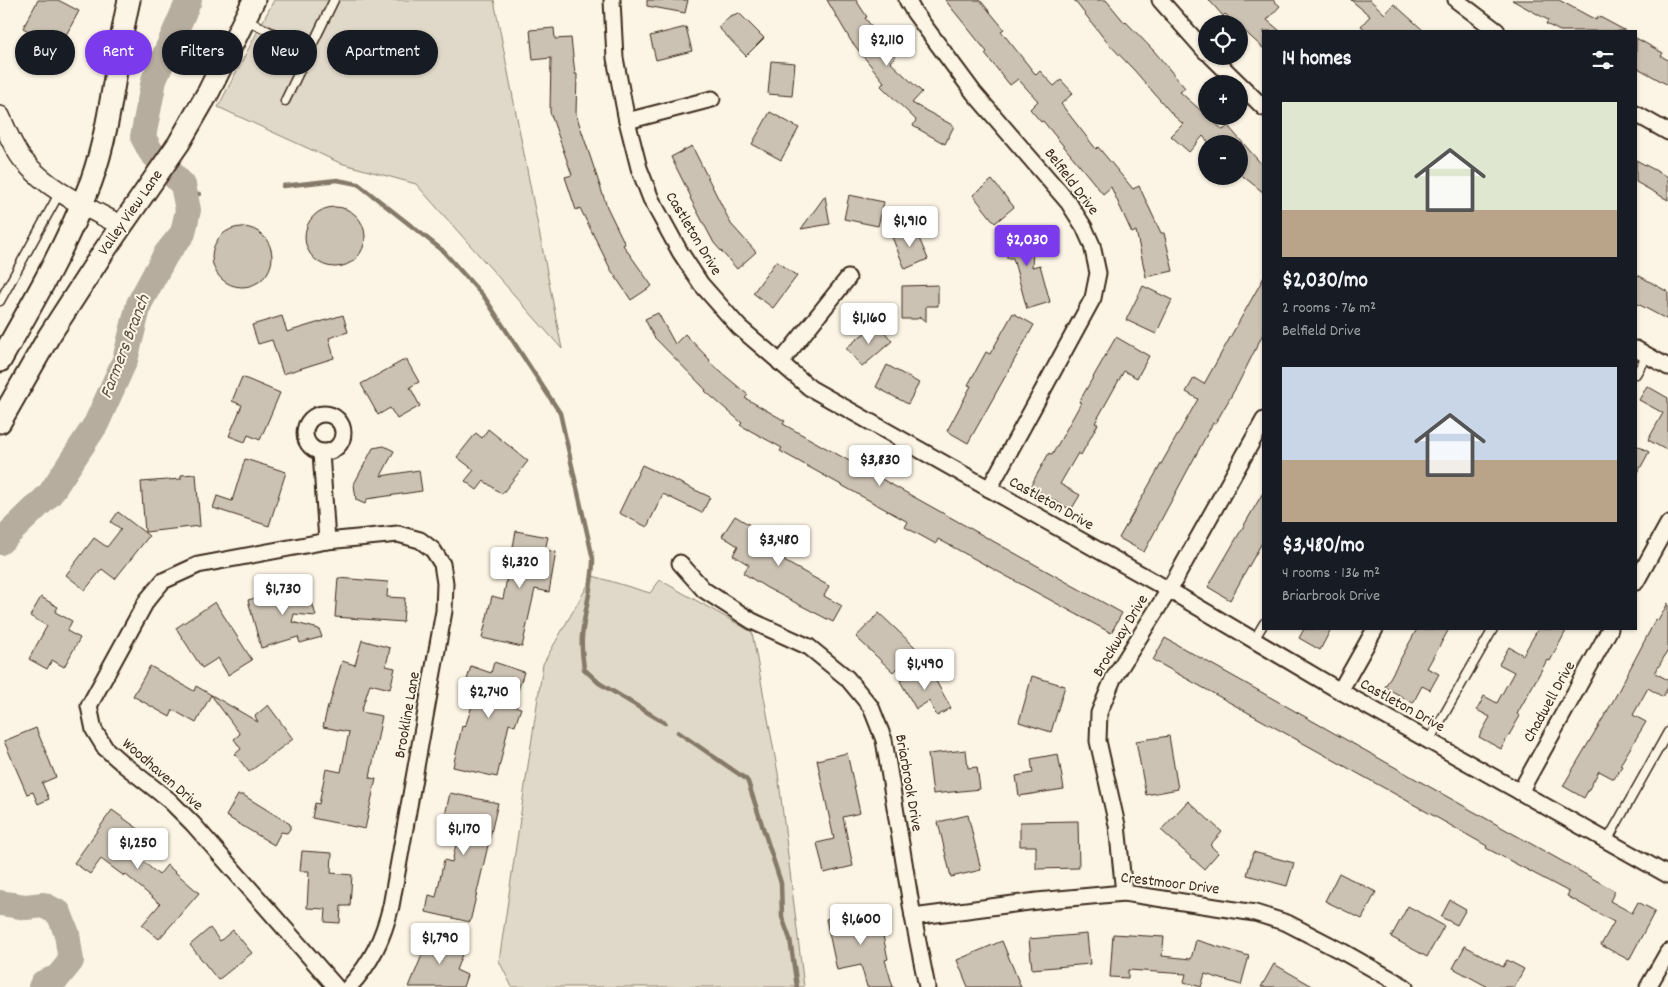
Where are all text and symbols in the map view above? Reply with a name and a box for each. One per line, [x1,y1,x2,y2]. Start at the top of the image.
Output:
map controls [1198,15,1248,185]
button: locate [1198,15,1248,65]
pin: $2,110 [846,24,928,67]
text: $2,110 [870,29,904,52]
chip: Buy [15,30,75,75]
chip: Rent [85,30,152,75]
chip: Filters [162,30,243,75]
chip: New [253,30,317,75]
chip: Apartment [327,30,438,75]
text: 14 homes [1282,45,1352,75]
icon: filters [1589,46,1617,74]
button: + [1198,75,1248,125]
button: − [1198,135,1248,185]
icon: home [1405,135,1495,225]
street label: Belfield Drive [1038,144,1104,220]
street label: Valley View Lane [93,165,169,261]
street label: Castleton Drive [659,188,727,280]
pin: $1,910 [869,206,951,248]
text: $1,910 [893,210,927,233]
pin: $2,030 [986,224,1068,267]
text: $2,030 [1006,229,1048,252]
text: $2,030/mo [1282,267,1368,297]
water label: Farmers Branch [95,291,158,402]
text: 2 rooms · 76 m² [1282,297,1376,320]
pin: $1,160 [828,302,910,345]
text: $1,160 [852,307,886,330]
text: Belfield Drive [1282,320,1361,343]
icon: home [1405,400,1495,490]
pin: $3,830 [839,444,921,487]
text: $3,830 [860,449,900,472]
street label: Castleton Drive [1004,471,1098,537]
pin: $3,480 [738,524,820,567]
text: $3,480 [759,529,799,552]
text: $3,480/mo [1282,532,1364,562]
pin: $1,320 [479,546,561,589]
text: $1,320 [501,551,539,574]
text: 4 rooms · 136 m² [1282,562,1380,585]
pin: $1,730 [242,574,324,616]
text: $1,730 [265,578,301,601]
text: Briarbrook Drive [1282,585,1380,608]
street label: Brockway Drive [1087,590,1155,682]
pin: $1,490 [884,648,966,691]
text: $1,490 [906,653,944,676]
street label: Chadwell Drive [1518,657,1582,747]
street label: Brookline Lane [389,670,427,760]
street label: Castleton Drive [1355,673,1449,739]
pin: $2,740 [448,676,530,719]
text: $2,740 [469,681,509,704]
street label: Woodhaven Drive [116,733,208,817]
street label: Briarbrook Drive [888,733,928,833]
pin: $1,170 [423,814,505,856]
text: $1,170 [447,818,481,841]
pin: $1,250 [97,828,179,870]
text: $1,250 [119,832,157,855]
street label: Crestmoor Drive [1119,867,1221,901]
pin: $1,600 [820,904,902,946]
text: $1,600 [841,908,881,931]
pin: $1,790 [399,922,481,965]
text: $1,790 [422,927,458,950]

